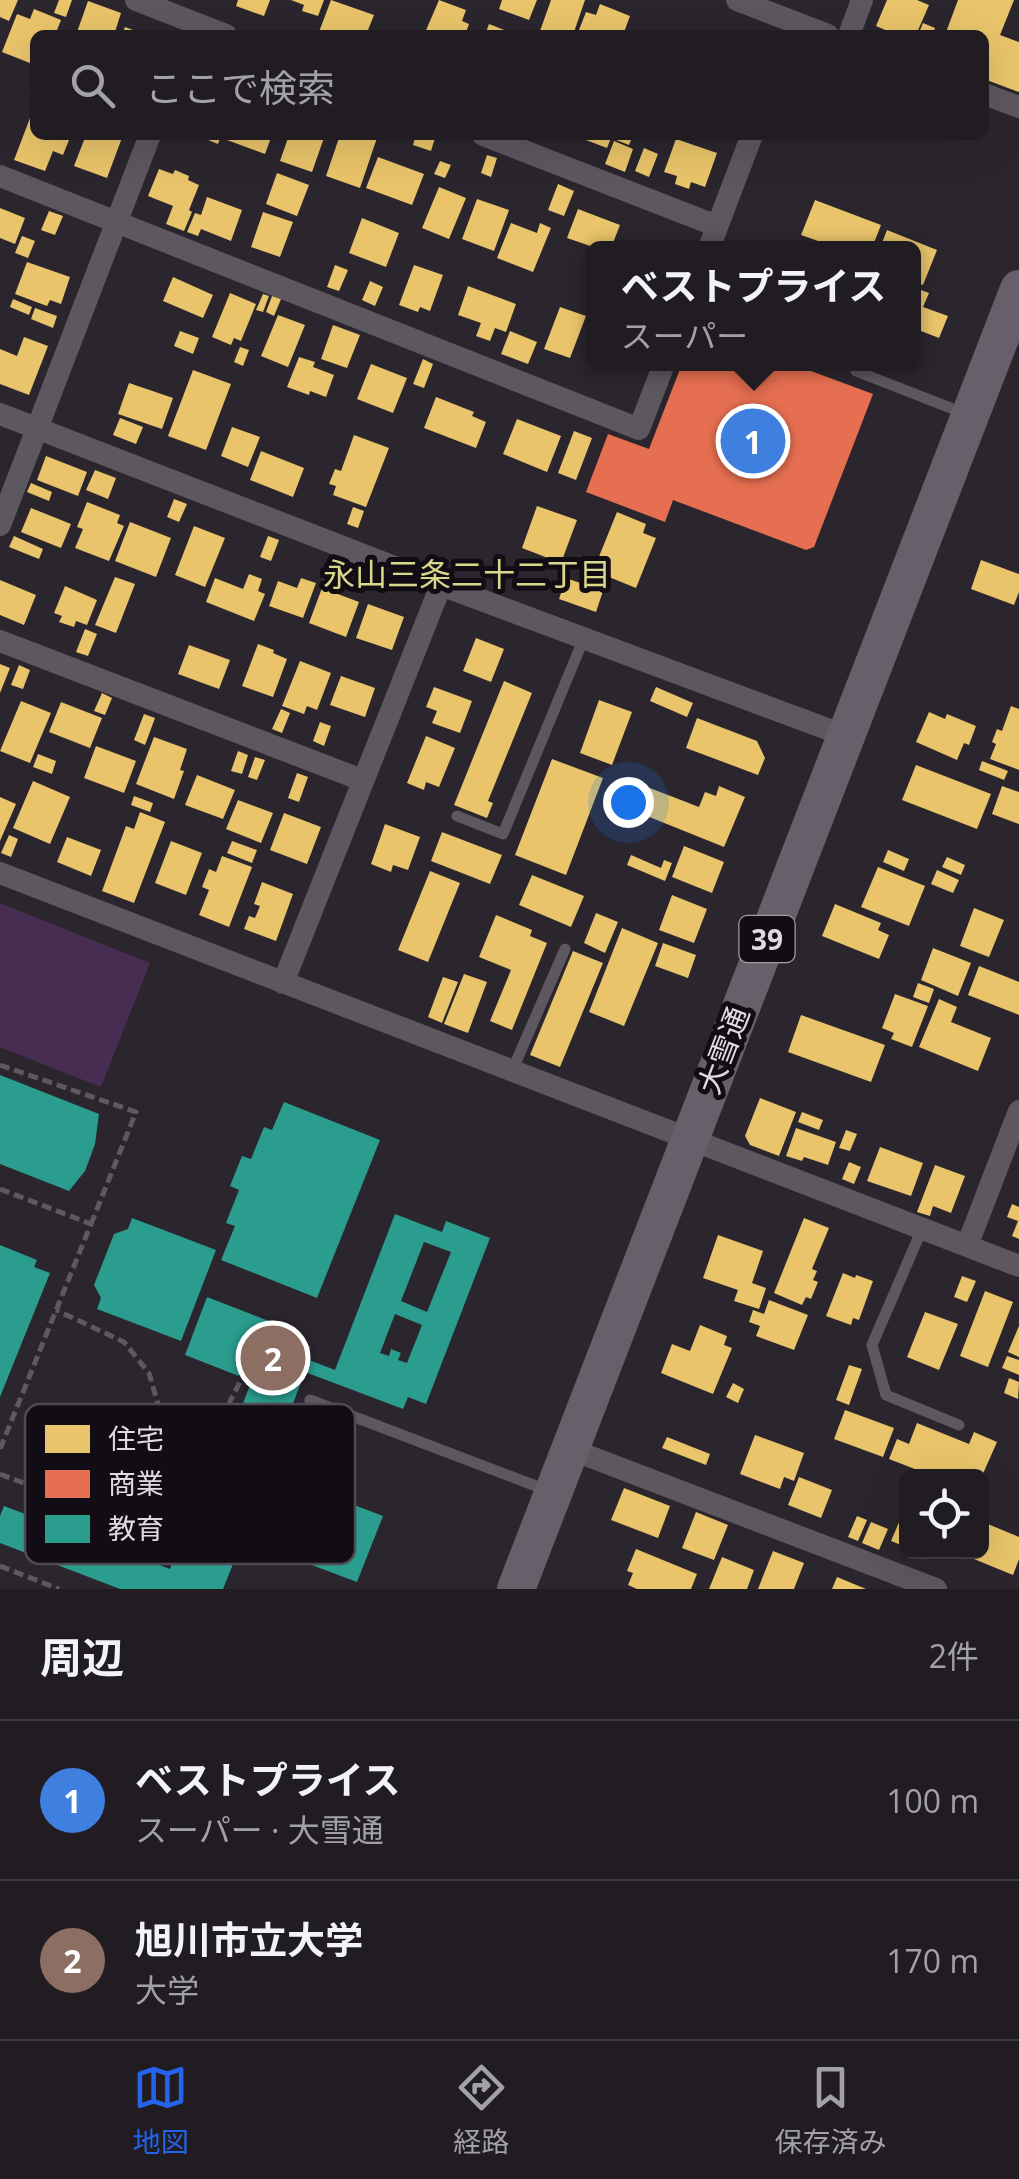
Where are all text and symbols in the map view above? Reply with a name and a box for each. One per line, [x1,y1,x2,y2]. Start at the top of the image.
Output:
search box [30,30,989,140]
icon: search [65,58,120,113]
text: ここで検索 [145,61,335,113]
popup [586,241,921,371]
text: ベストプライス [621,259,886,311]
text: スーパー [621,314,748,357]
pin: 1 [720,404,786,478]
district label: 永山三条二十二丁目 [323,552,611,595]
your location [603,777,654,828]
road number: 39 [740,916,794,962]
street label: 大雪通 [688,1001,758,1099]
pin: 2 [240,1320,306,1396]
legend [25,1404,355,1564]
text: 住宅 [108,1419,164,1457]
text: 商業 [108,1464,164,1502]
map controls [899,1469,989,1559]
button: locate [899,1469,989,1559]
text: 教育 [108,1509,164,1547]
text: 周辺 [40,1628,124,1685]
text: 2件 [929,1634,979,1677]
text: ベストプライス [135,1753,401,1805]
text: 1 [63,1779,82,1822]
text: 100 m [886,1779,979,1822]
text: スーパー · 大雪通 [135,1808,384,1851]
text: 旭川市立大学 [135,1913,363,1965]
text: 2 [63,1939,82,1982]
text: 170 m [886,1939,979,1982]
text: 大学 [135,1968,199,2011]
tab: 地図 [132,2060,189,2160]
tab: 経路 [453,2060,510,2160]
tab: 保存済み [774,2060,887,2160]

